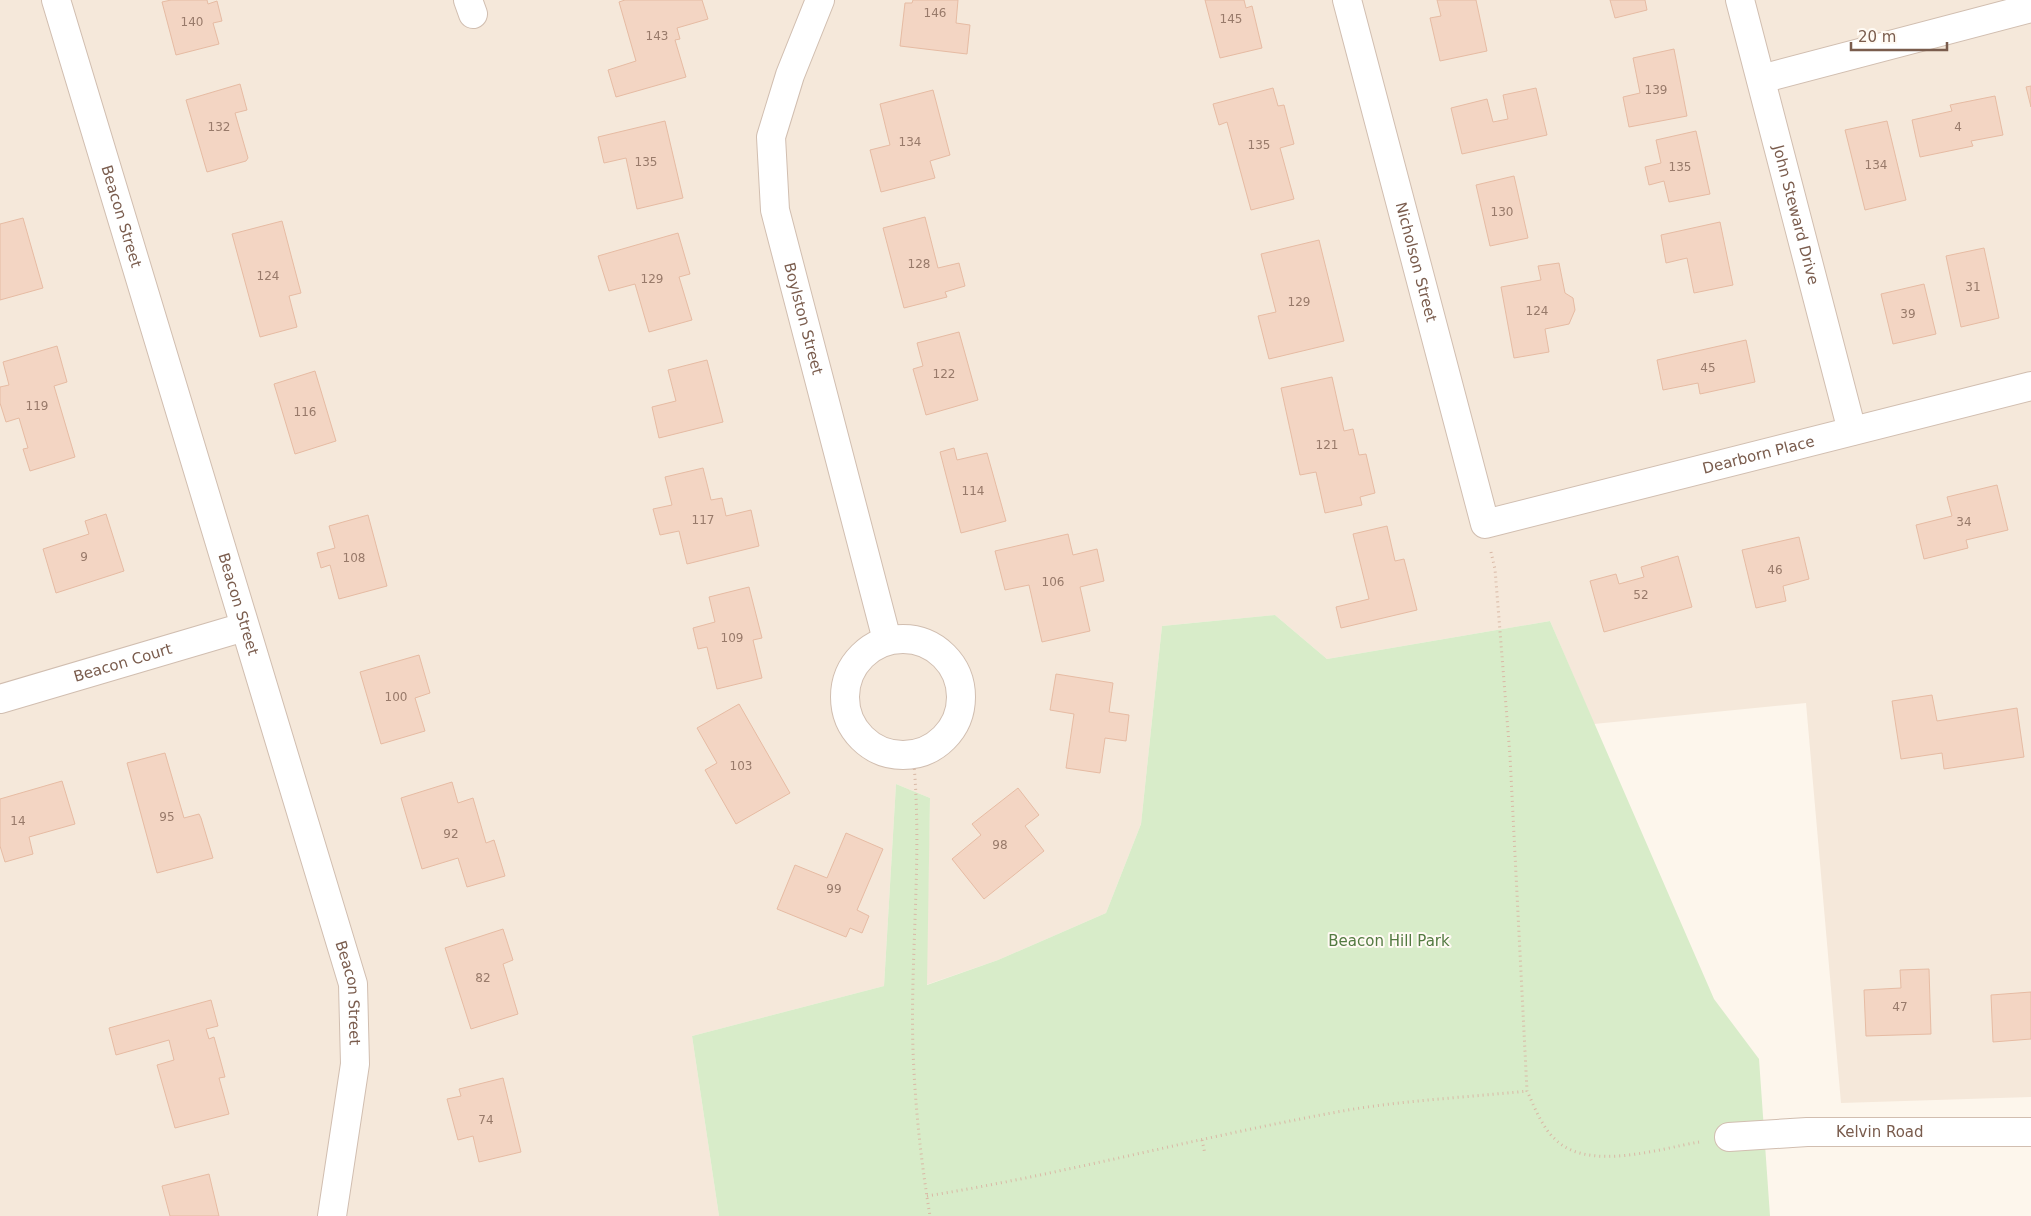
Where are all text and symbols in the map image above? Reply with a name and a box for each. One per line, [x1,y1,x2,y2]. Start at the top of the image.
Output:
house number: 146 [924,6,946,20]
house number: 145 [1220,12,1242,26]
house number: 140 [181,15,203,29]
scale bar [1851,20,1947,52]
text: 20 m [1858,28,1896,46]
house number: 143 [646,29,668,43]
house number: 139 [1645,83,1667,97]
house number: 132 [208,120,230,134]
house number: 4 [1954,120,1962,134]
house number: 134 [899,135,921,149]
house number: 135 [1248,138,1270,152]
street label: John Steward Drive [1769,142,1823,287]
house number: 135 [635,155,657,169]
house number: 134 [1865,158,1887,172]
house number: 135 [1669,160,1691,174]
street label: Beacon Street [97,163,145,270]
street label: Nicholson Street [1392,200,1440,324]
house number: 130 [1491,205,1513,219]
house number: 128 [908,257,930,271]
street label: Boylston Street [780,261,827,377]
house number: 124 [257,269,279,283]
house number: 129 [641,272,663,286]
house number: 31 [1965,280,1981,294]
house number: 129 [1288,295,1310,309]
house number: 124 [1526,304,1548,318]
house number: 39 [1900,307,1916,321]
house number: 45 [1700,361,1716,375]
house number: 122 [933,367,955,381]
house number: 119 [26,399,48,413]
house number: 116 [294,405,316,419]
street label: Dearborn Place [1701,432,1816,478]
house number: 121 [1316,438,1338,452]
house number: 114 [962,484,984,498]
house number: 117 [692,513,714,527]
house number: 34 [1956,515,1972,529]
house number: 9 [80,550,88,564]
street label: Beacon Street [214,551,262,658]
house number: 108 [343,551,365,565]
house number: 46 [1767,563,1783,577]
house number: 106 [1042,575,1064,589]
house number: 52 [1633,588,1649,602]
house number: 109 [721,631,743,645]
street label: Beacon Court [71,640,174,686]
house number: 100 [385,690,407,704]
house number: 103 [730,759,752,773]
house number: 95 [159,810,175,824]
house number: 14 [10,814,26,828]
house number: 92 [443,827,459,841]
house number: 98 [992,838,1008,852]
house number: 99 [826,882,842,896]
park label: Beacon Hill Park [1328,932,1450,950]
street label: Beacon Street [331,938,364,1046]
house number: 82 [475,971,491,985]
house number: 47 [1892,1000,1908,1014]
house number: 74 [478,1113,494,1127]
street label: Kelvin Road [1836,1123,1924,1141]

